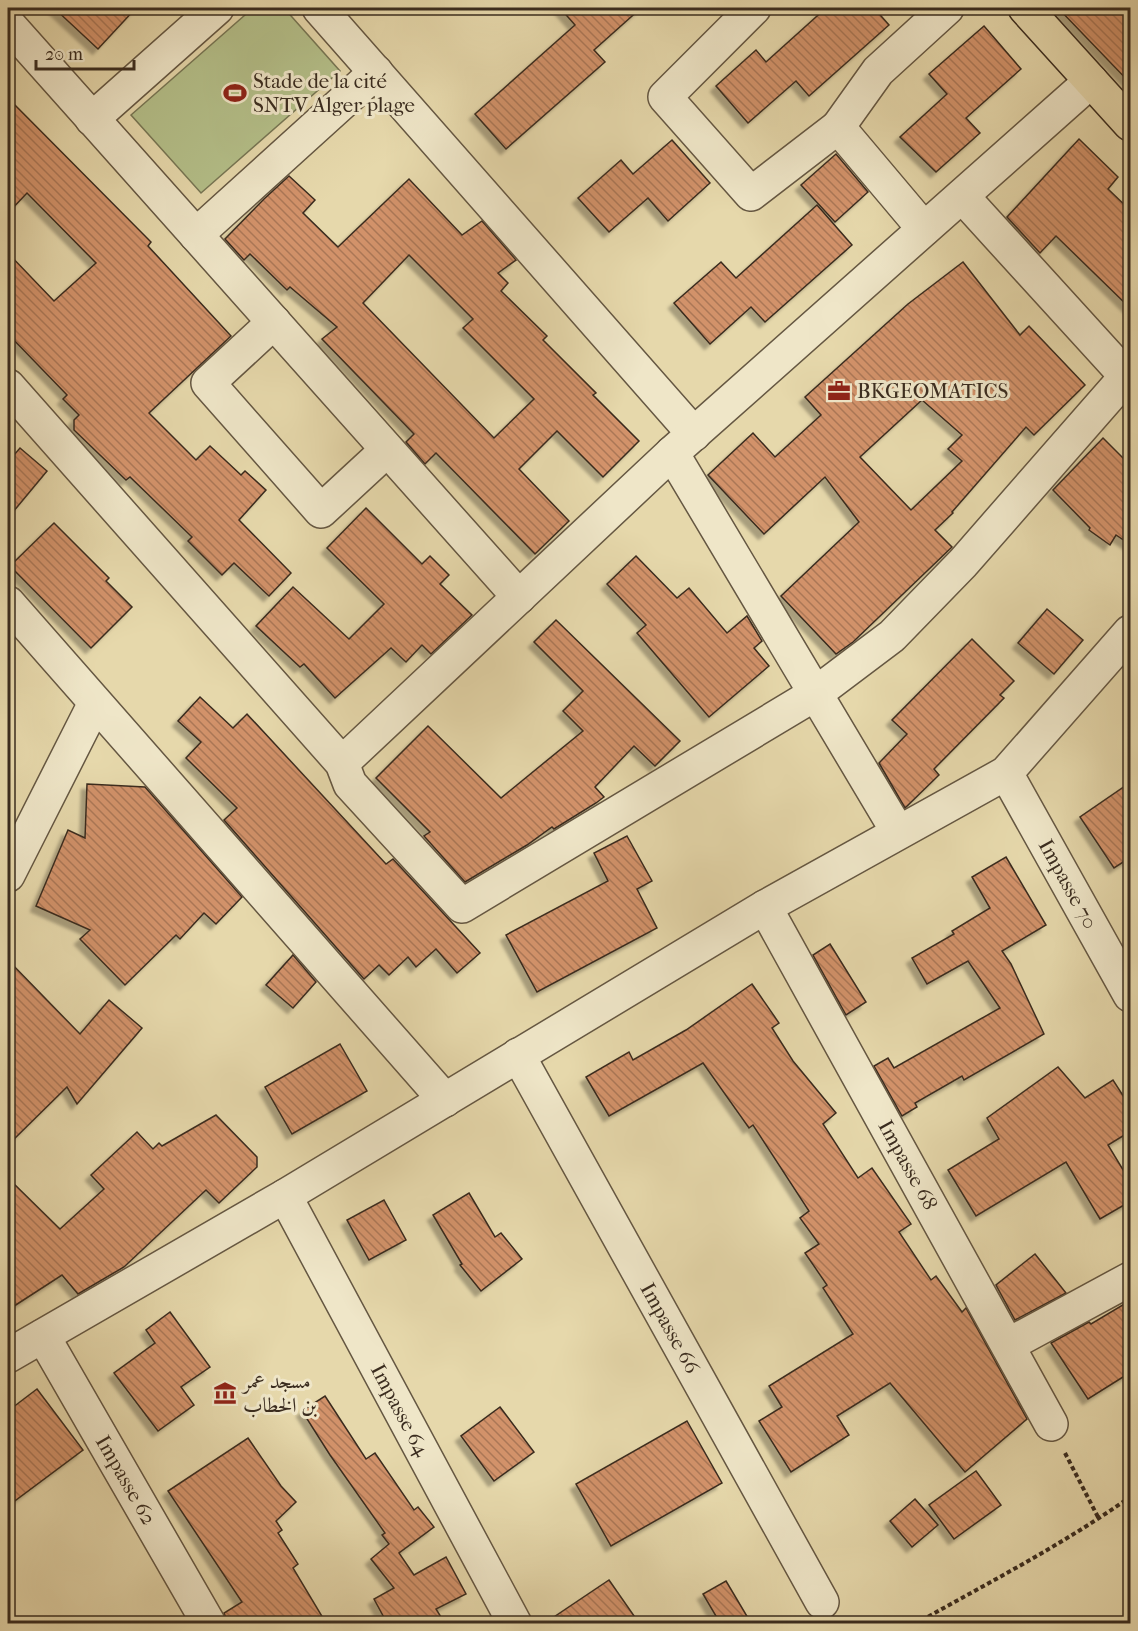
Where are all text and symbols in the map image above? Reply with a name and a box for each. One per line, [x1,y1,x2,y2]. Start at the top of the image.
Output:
scale bar [36,33,134,71]
text: 20 m [45,44,83,65]
place label: Stade de la cité SNTV Alger plage [253,69,415,117]
sports icon: Stade de la cité SNTV Alger plage [222,80,248,106]
office icon: BKGEOMATICS [826,378,852,404]
place label: BKGEOMATICS [857,379,1008,403]
street label: Impasse 70 [1034,835,1102,933]
street label: Impasse 68 [873,1116,943,1214]
street label: Impasse 66 [635,1278,705,1378]
street label: Impasse 64 [366,1360,435,1461]
place label: مسجد عمر بن الخطاب [241,1369,317,1418]
museum icon: مسجد عمر بن الخطاب [212,1380,238,1406]
street label: Impasse 62 [91,1431,161,1529]

